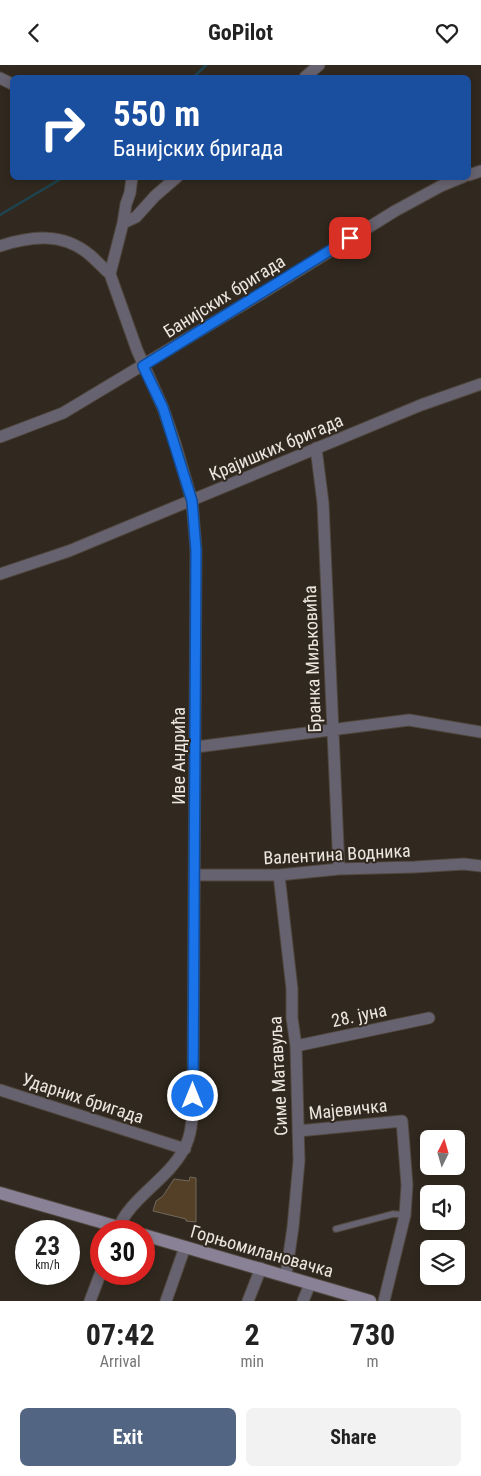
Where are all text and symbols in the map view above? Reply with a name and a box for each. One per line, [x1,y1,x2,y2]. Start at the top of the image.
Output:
icon: back [20,19,48,47]
icon: heart [433,19,461,47]
text: GoPilot [208,20,273,45]
text: 550 m [113,94,200,135]
icon: right [30,95,95,160]
text: Банијских бригада [113,136,283,161]
pin [329,217,371,259]
icon: arrive [336,224,364,252]
street label: Банијских бригада [159,250,289,342]
street label: Крајишких бригада [206,409,346,485]
street label: Бранка Миљковића [299,585,325,733]
street label: Иве Андрића [168,707,189,805]
street label: Валентина Водника [263,840,411,868]
street label: 28. јуна [329,999,389,1031]
street label: Симе Матавуља [264,1016,292,1136]
street label: Ударних бригада [19,1068,147,1128]
position arrow [166,1069,218,1121]
street label: Мајевичка [308,1094,388,1124]
north arrow [420,1130,465,1175]
map controls [420,1130,465,1285]
button: sound [420,1185,465,1230]
speed limit sign: 30 [90,1220,155,1285]
street label: Горњомилановачка [188,1221,336,1281]
text: 23 [35,1232,60,1261]
button: layers [420,1240,465,1285]
text: km/h [35,1258,60,1272]
text: 07:42 [86,1317,155,1352]
text: 2 [245,1317,260,1352]
text: 730 [350,1317,395,1352]
text: Arrival [100,1352,141,1371]
text: min [240,1352,264,1371]
text: m [366,1352,378,1371]
button: Exit [20,1408,236,1466]
button: Share [246,1408,461,1466]

